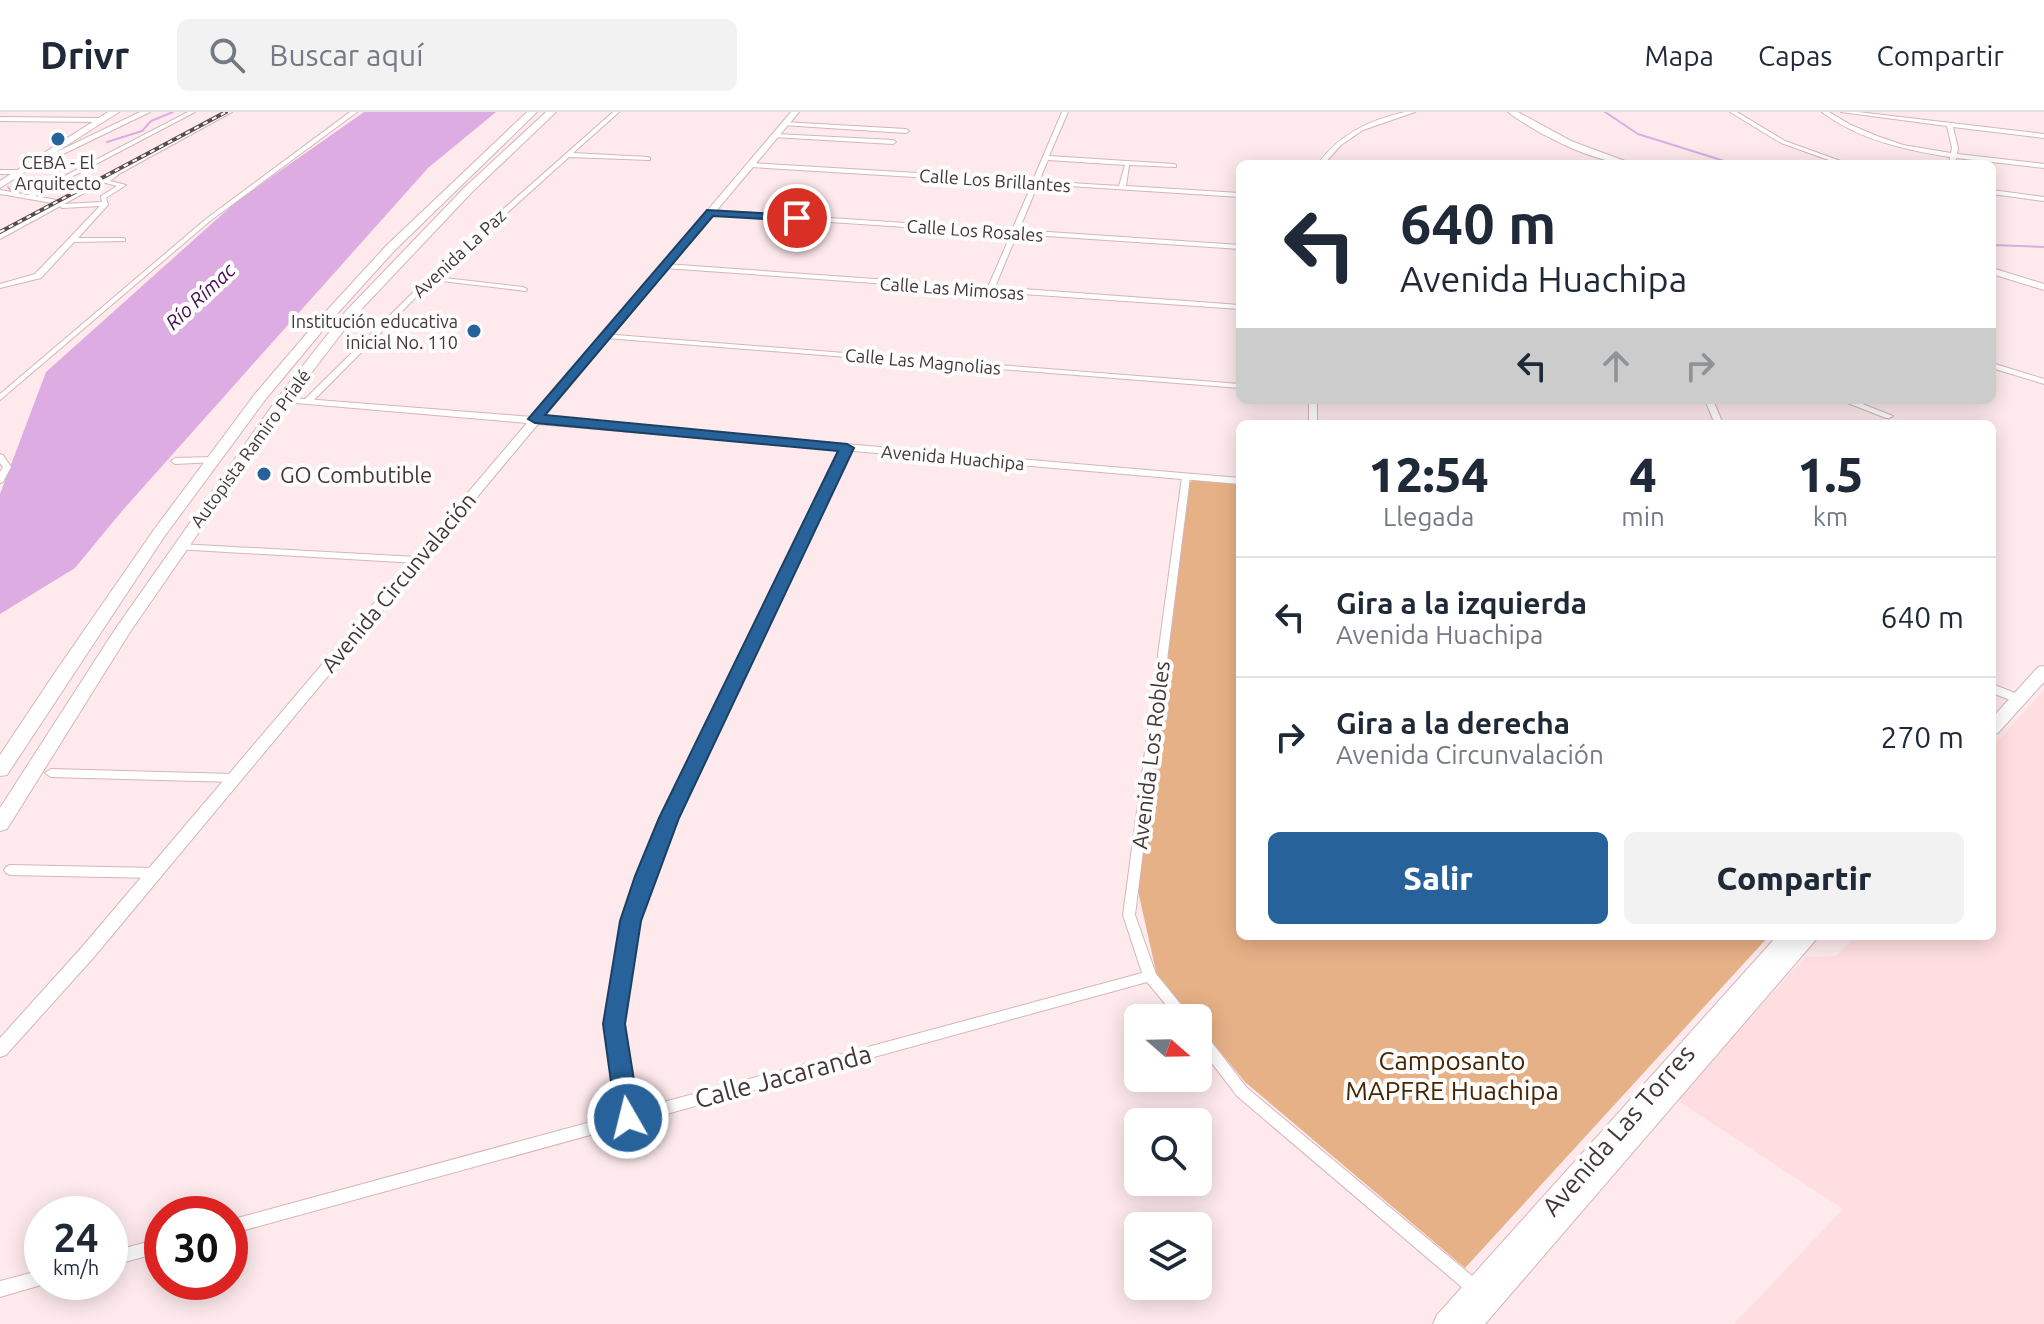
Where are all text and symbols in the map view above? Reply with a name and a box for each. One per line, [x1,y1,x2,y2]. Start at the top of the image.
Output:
search box [177,19,737,91]
icon: search [205,33,249,77]
text: Drivr [40,34,129,76]
text: Buscar aquí [269,38,423,72]
text: Mapa [1644,40,1714,71]
text: Capas [1758,40,1833,71]
text: Compartir [1877,40,2004,71]
marker: CEBA - El Arquitecto [49,130,67,148]
place label: CEBA - El Arquitecto [15,152,101,193]
street label: Calle Los Brillantes [919,165,1072,195]
pin [763,184,831,252]
icon: left [1268,192,1372,296]
text: 640 m [1400,192,1556,255]
icon: arrive [775,196,819,240]
street label: Avenida La Paz [409,205,509,301]
street label: Calle Los Rosales [906,215,1044,245]
water label: Río Rímac [160,258,240,334]
text: Avenida Huachipa [1400,258,1687,299]
street label: Calle Las Mimosas [879,273,1025,303]
place label: Institución educativa inicial No. 110 [291,311,458,352]
marker: Institución educativa inicial No. 110 [465,322,483,340]
street label: Calle Las Magnolias [844,344,1002,378]
icon: left [1510,344,1554,388]
icon: ahead [1594,344,1638,388]
icon: right [1678,344,1722,388]
street label: Autopista Ramiro Prialé [186,365,314,531]
street label: Avenida Huachipa [881,441,1025,473]
text: 12:54 [1369,447,1489,501]
text: 4 [1630,447,1657,501]
text: 1.5 [1797,447,1863,501]
place label: GO Combutible [280,462,432,487]
marker: GO Combutible [255,465,273,483]
street label: Avenida Circunvalación [316,487,480,677]
text: Llegada [1383,502,1474,531]
text: min [1621,502,1665,531]
text: km [1813,502,1848,531]
text: Gira a la izquierda [1336,586,1587,620]
icon: left [1268,595,1312,639]
text: 640 m [1880,600,1964,634]
text: Avenida Huachipa [1336,620,1543,649]
street label: Avenida Los Robles [1126,659,1174,851]
text: Gira a la derecha [1336,706,1570,740]
icon: right [1268,715,1312,759]
text: 270 m [1880,720,1964,754]
text: Avenida Circunvalación [1336,740,1604,769]
button: Salir [1268,832,1608,924]
button: Compartir [1624,832,1964,924]
north arrow [1124,1004,1212,1092]
map controls [1124,1004,1212,1300]
street label: Calle Jacaranda [692,1039,874,1113]
street label: Avenida Las Torres [1536,1039,1700,1221]
park label: Camposanto MAPFRE Huachipa [1345,1046,1559,1105]
position arrow [586,1076,670,1160]
button: search [1124,1108,1212,1196]
speed limit sign: 30 [144,1196,248,1300]
button: layers [1124,1212,1212,1300]
text: 24 [53,1215,99,1260]
text: km/h [53,1256,99,1279]

